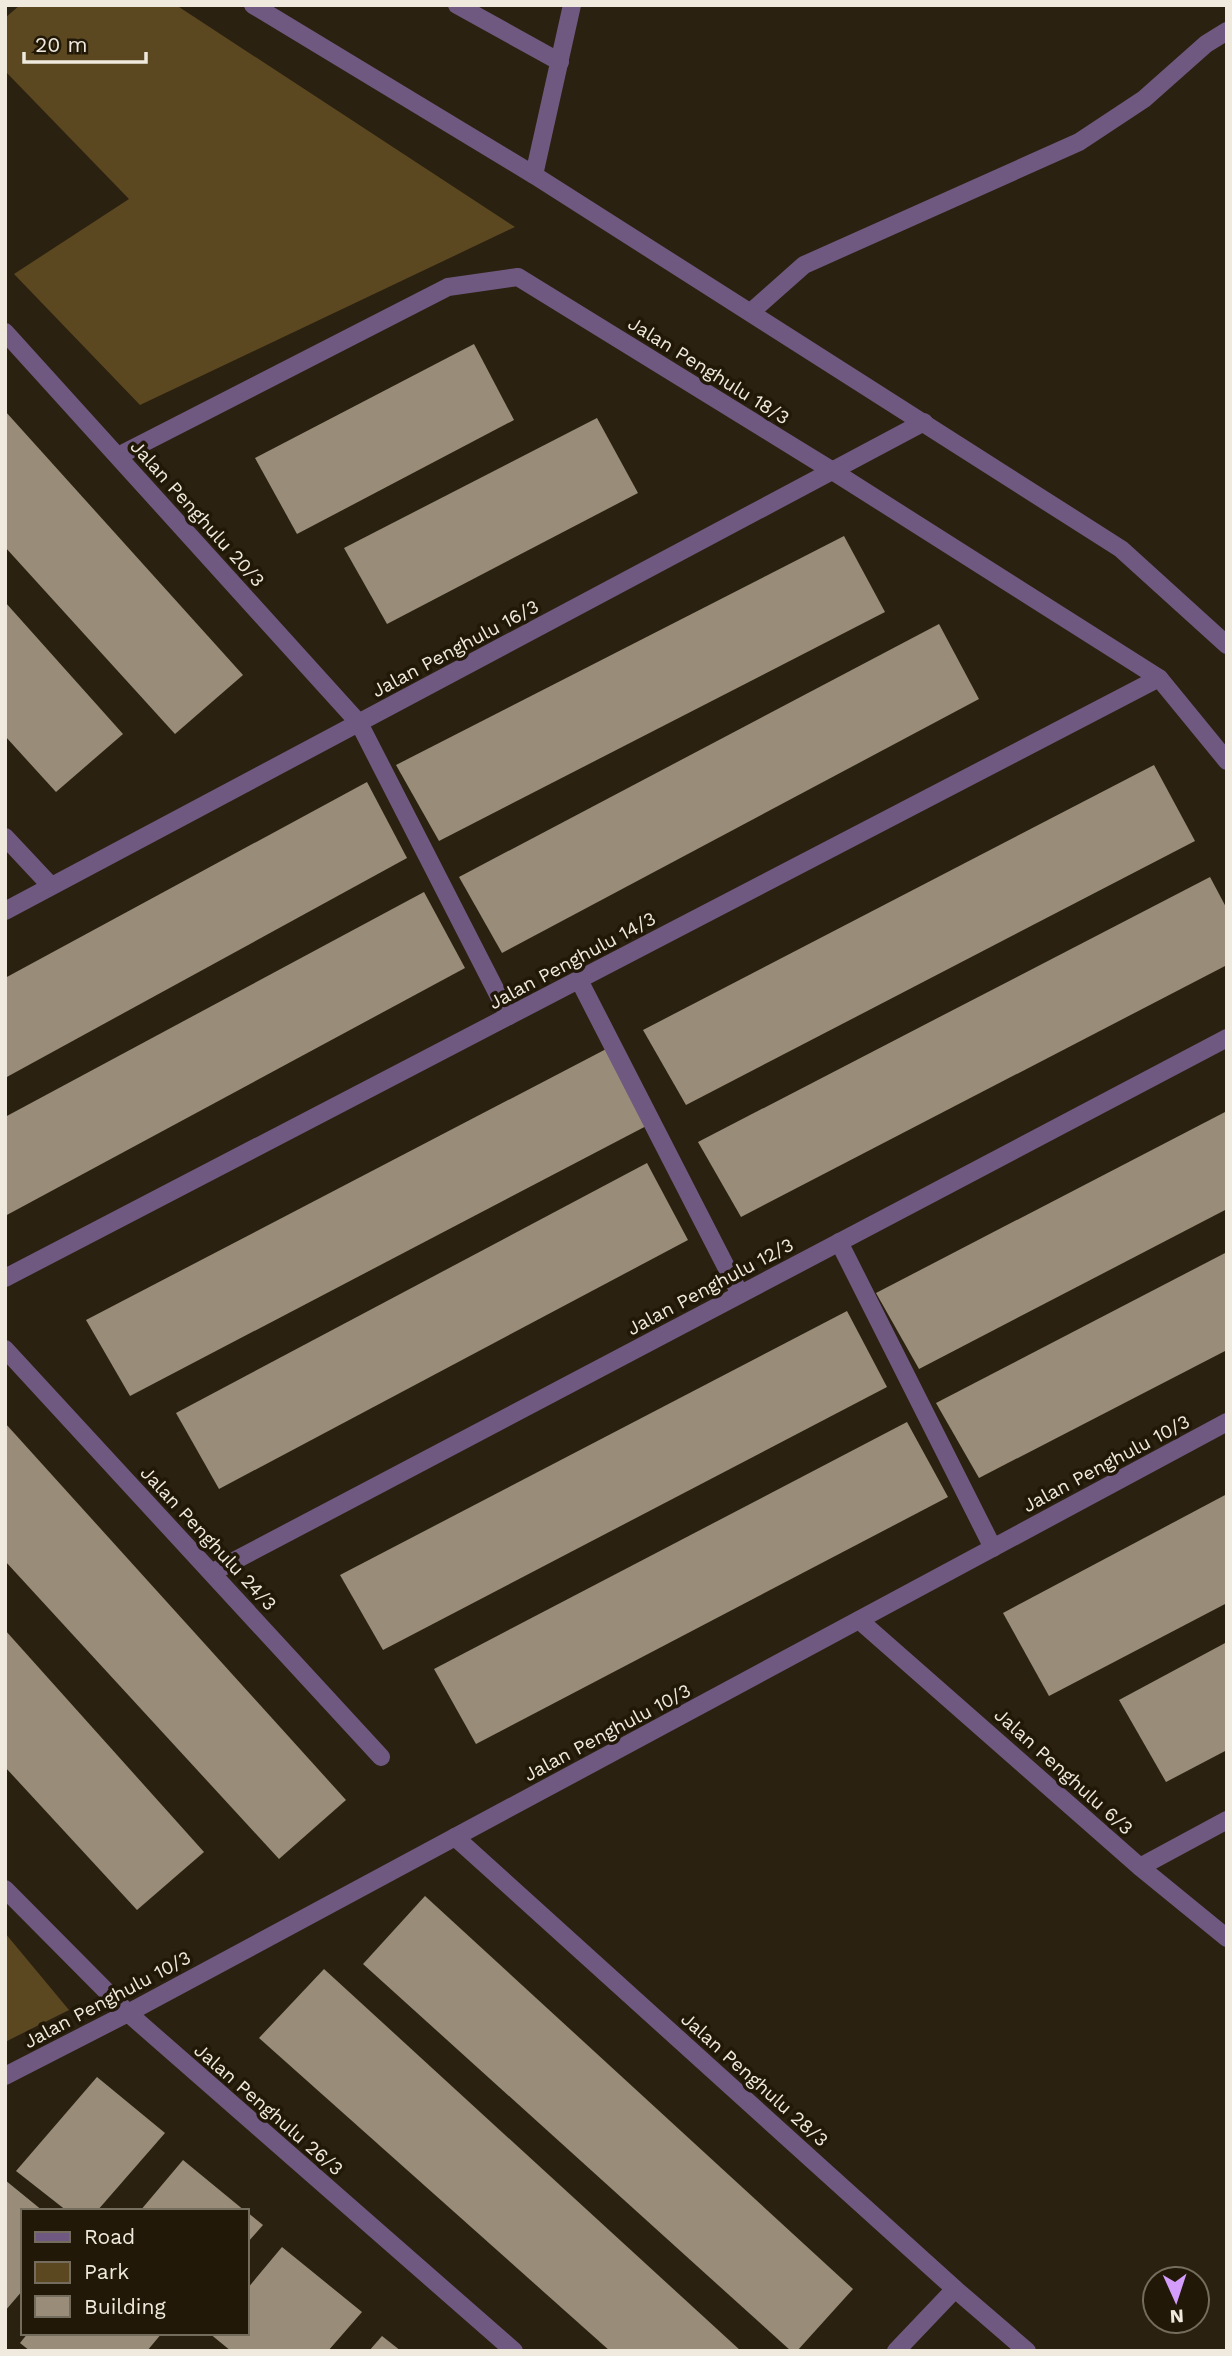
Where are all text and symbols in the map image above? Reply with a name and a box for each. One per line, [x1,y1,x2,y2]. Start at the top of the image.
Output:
scale bar [24,21,147,65]
text: 20 m [35,32,87,57]
street label: Jalan Penghulu 18/3 [624,311,794,429]
street label: Jalan Penghulu 20/3 [126,435,270,592]
street label: Jalan Penghulu 16/3 [368,595,543,702]
street label: Jalan Penghulu 14/3 [485,907,660,1014]
street label: Jalan Penghulu 12/3 [623,1233,797,1340]
street label: Jalan Penghulu 10/3 [1019,1410,1194,1517]
street label: Jalan Penghulu 24/3 [136,1461,282,1615]
street label: Jalan Penghulu 10/3 [520,1679,695,1786]
street label: Jalan Penghulu 6/3 [990,1703,1138,1840]
street label: Jalan Penghulu 10/3 [20,1946,195,2053]
street label: Jalan Penghulu 28/3 [676,2007,833,2151]
street label: Jalan Penghulu 26/3 [190,2038,348,2180]
legend [21,2209,248,2335]
text: Road [84,2224,135,2249]
text: Park [84,2259,129,2284]
north arrow [1141,2265,1211,2335]
text: Building [84,2294,166,2319]
text: N [1169,2305,1185,2328]

